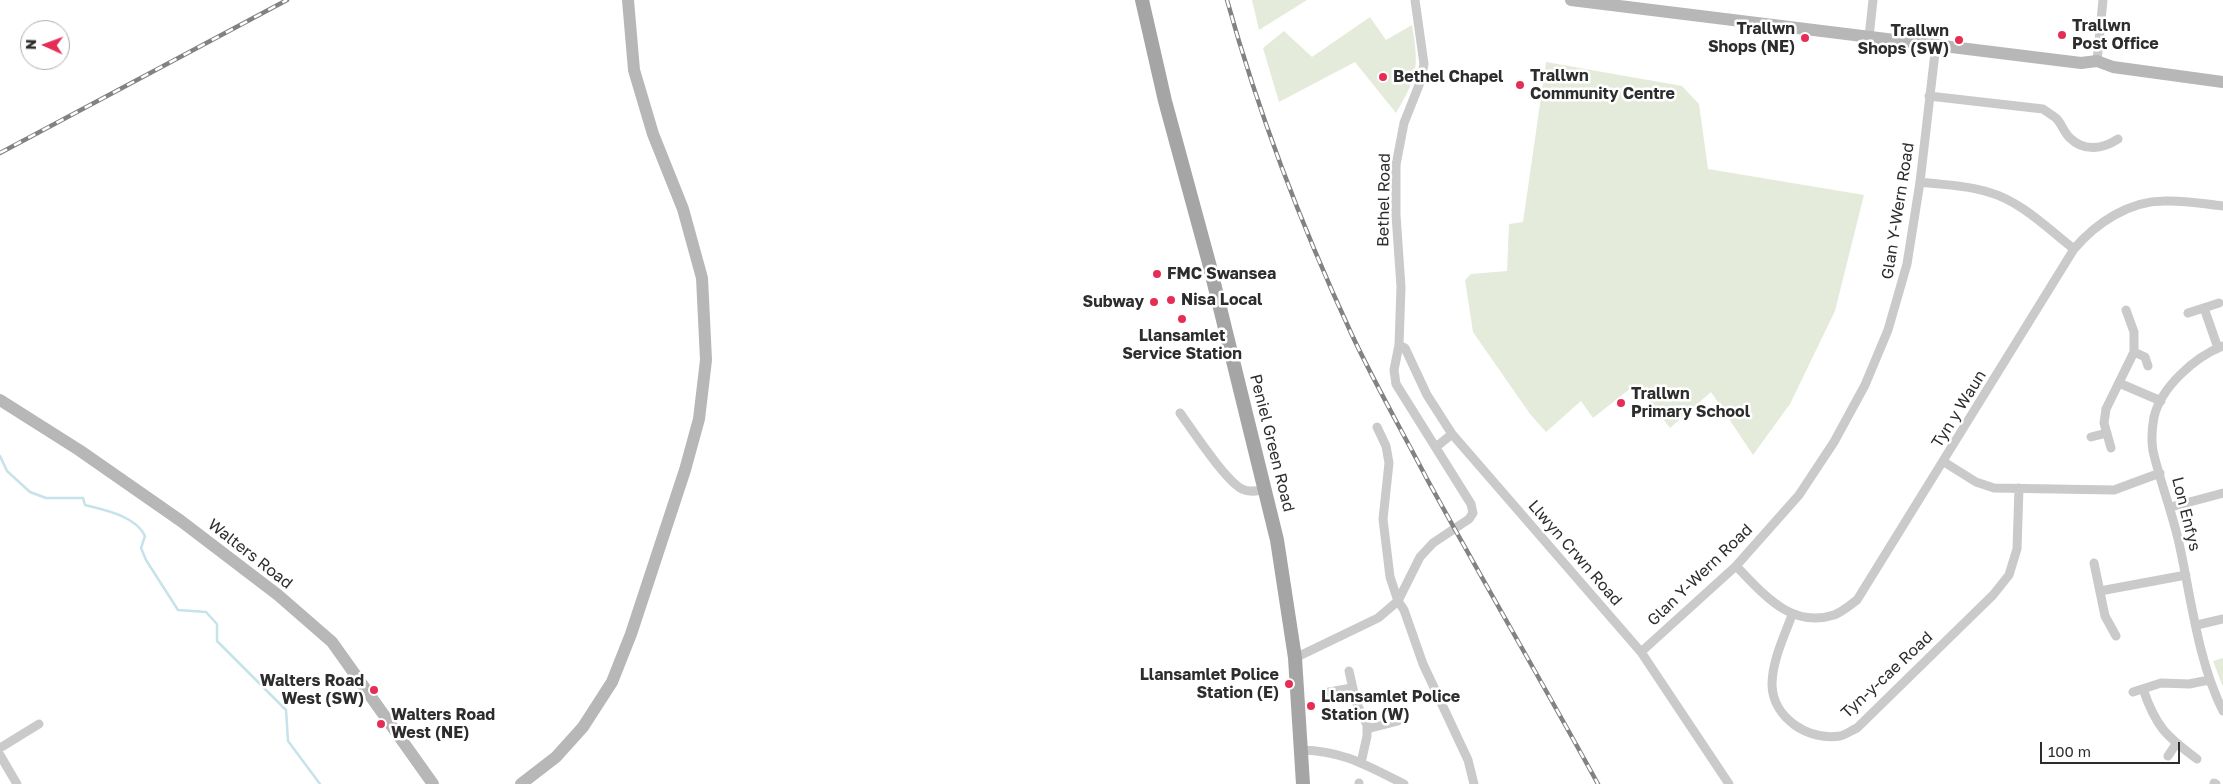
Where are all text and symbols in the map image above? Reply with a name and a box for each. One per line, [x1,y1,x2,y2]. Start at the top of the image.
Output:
place label: Trallwn Post Office [2072,16,2159,54]
place label: Trallwn Shops (NE) [1708,19,1795,57]
north arrow [20,20,70,70]
place label: Trallwn Shops (SW) [1858,21,1949,59]
marker: Trallwn Post Office [2056,29,2068,41]
marker: Trallwn Shops (NE) [1799,32,1811,44]
marker: Trallwn Shops (SW) [1953,34,1965,46]
text: N [22,39,39,50]
place label: Trallwn Community Centre [1530,66,1675,104]
place label: Bethel Chapel [1393,67,1503,87]
marker: Bethel Chapel [1377,71,1389,83]
marker: Trallwn Community Centre [1514,79,1526,91]
street label: Glan Y-Wern Road [1878,141,1918,281]
street label: Bethel Road [1374,153,1394,247]
place label: FMC Swansea [1167,264,1276,284]
marker: FMC Swansea [1151,268,1163,280]
place label: Nisa Local [1181,290,1262,310]
place label: Subway [1082,292,1144,312]
marker: Nisa Local [1165,294,1177,306]
marker: Subway [1148,296,1160,308]
marker: Llansamlet Service Station [1176,313,1188,325]
place label: Llansamlet Service Station [1122,326,1242,364]
street label: Tyn y Waun [1928,367,1990,451]
street label: Peniel Green Road [1246,372,1298,514]
place label: Trallwn Primary School [1631,384,1750,422]
marker: Trallwn Primary School [1615,397,1627,409]
street label: Lon Enfys [2168,475,2204,553]
street label: Llwyn Crwn Road [1524,496,1626,610]
street label: Walters Road [204,515,296,593]
street label: Glan Y-Wern Road [1644,520,1756,630]
street label: Tyn-y-cae Road [1837,628,1937,722]
place label: Llansamlet Police Station (E) [1140,665,1279,703]
place label: Walters Road West (SW) [260,671,364,709]
marker: Llansamlet Police Station (E) [1283,678,1295,690]
marker: Walters Road West (SW) [368,684,380,696]
place label: Llansamlet Police Station (W) [1321,687,1460,725]
marker: Llansamlet Police Station (W) [1305,700,1317,712]
place label: Walters Road West (NE) [391,705,495,743]
marker: Walters Road West (NE) [375,718,387,730]
scale bar [2043,732,2183,764]
text: 100 m [2048,742,2091,760]

